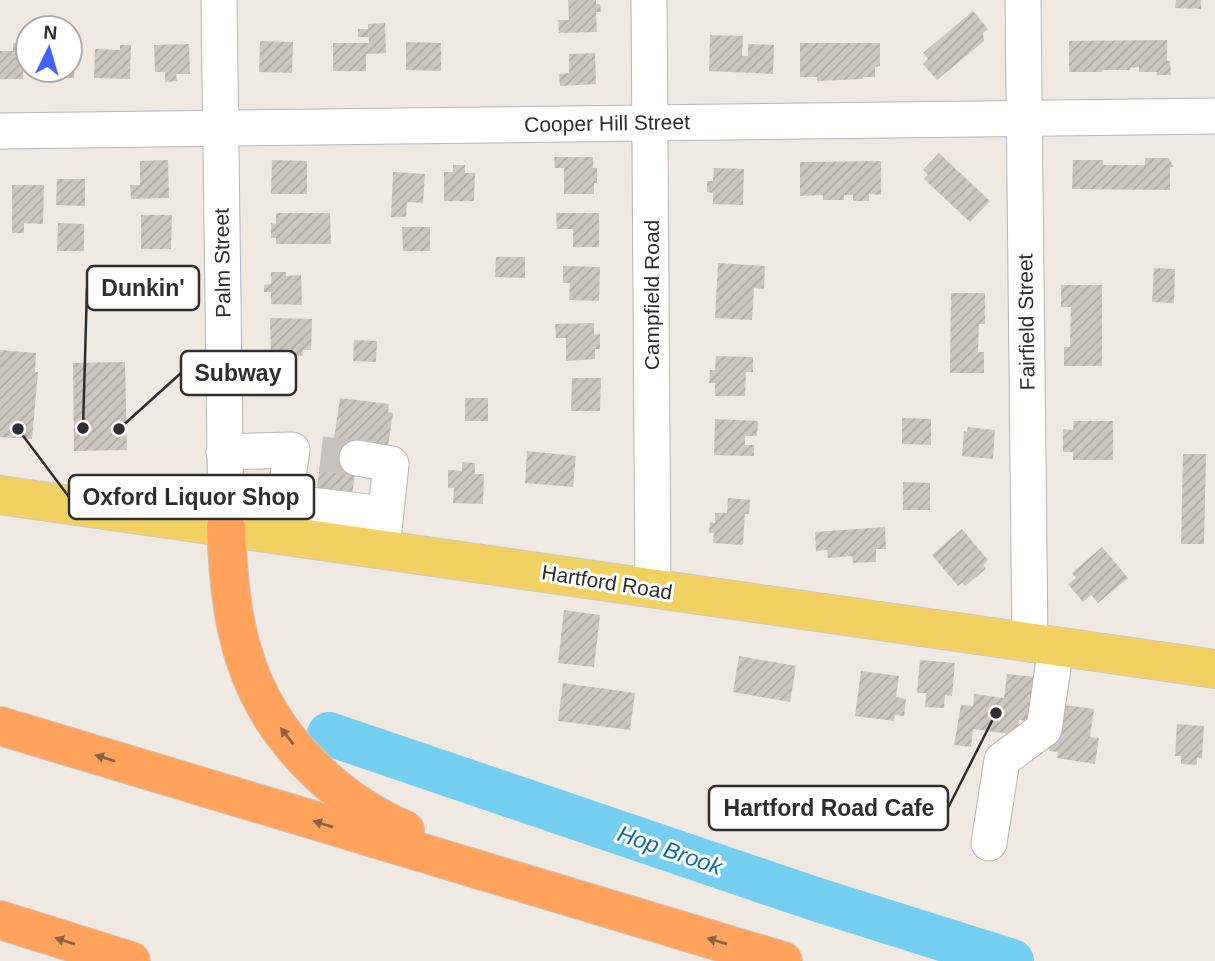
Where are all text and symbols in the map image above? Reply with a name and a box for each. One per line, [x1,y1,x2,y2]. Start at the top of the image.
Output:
north arrow [14,14,84,84]
text: N [43,22,58,44]
street label: Cooper Hill Street [524,110,690,136]
street label: Palm Street [210,208,234,318]
street label: Campfield Road [640,220,663,370]
street label: Fairfield Street [1013,253,1039,390]
callout: Dunkin' [87,266,199,310]
text: Dunkin' [101,275,185,301]
callout: Subway [181,351,296,395]
text: Subway [195,360,282,386]
callout: Oxford Liquor Shop [69,475,314,519]
text: Oxford Liquor Shop [82,484,300,510]
street label: Hartford Road [540,560,674,604]
one-way arrow [280,727,294,745]
one-way arrow [94,753,115,763]
callout: Hartford Road Cafe [709,786,948,830]
text: Hartford Road Cafe [724,795,934,821]
one-way arrow [312,818,333,828]
water label: Hop Brook [614,820,727,880]
one-way arrow [55,935,76,946]
one-way arrow [707,936,728,946]

